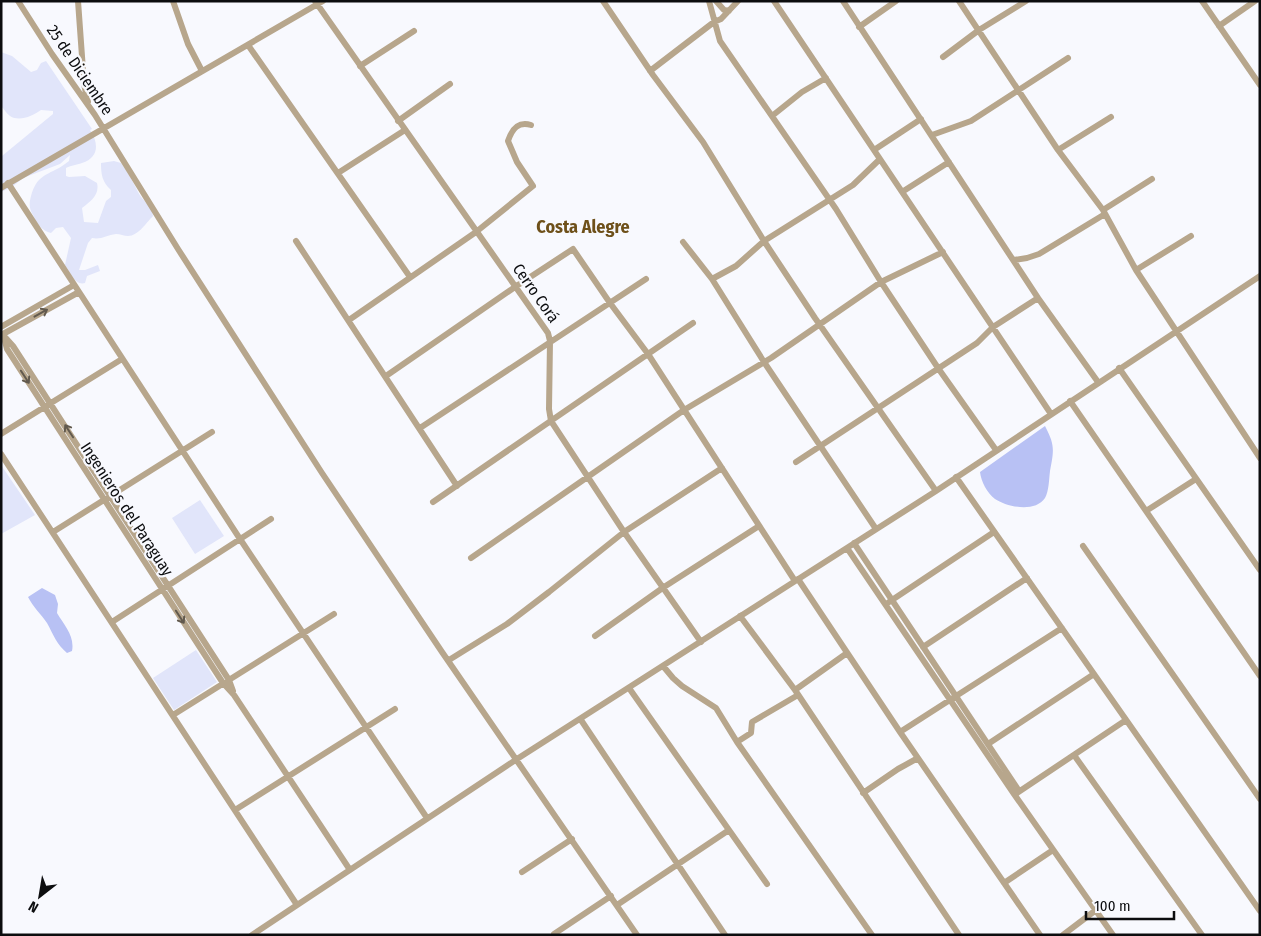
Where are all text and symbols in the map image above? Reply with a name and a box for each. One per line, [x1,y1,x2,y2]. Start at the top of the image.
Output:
street label: 25 de Diciembre [43,21,117,119]
district label: Costa Alegre [536,216,630,238]
street label: Cerro Corá [509,260,563,326]
one-way arrow [33,308,48,317]
one-way arrow [20,370,30,384]
one-way arrow [63,425,73,439]
street label: Ingenieros del Paraguay [77,439,178,580]
one-way arrow [175,609,185,623]
north arrow [15,871,65,921]
scale bar [1086,888,1174,920]
text: N [26,897,42,916]
text: 100 m [1094,897,1131,915]

